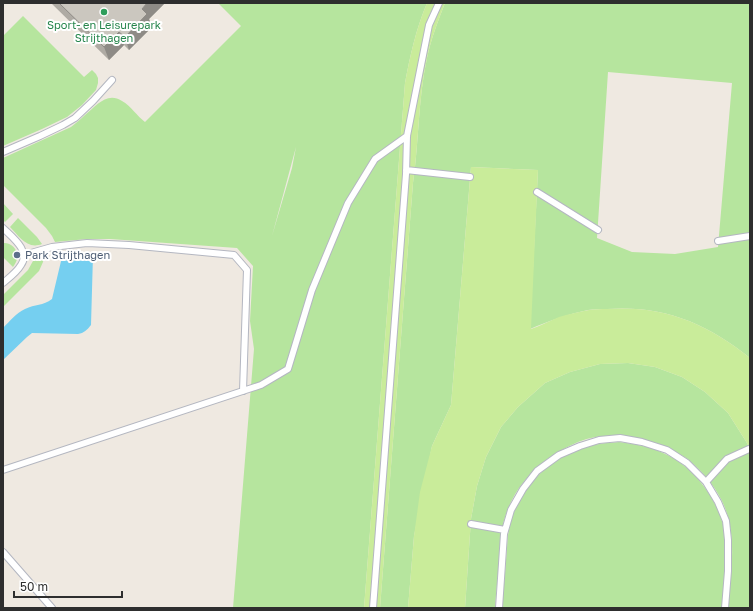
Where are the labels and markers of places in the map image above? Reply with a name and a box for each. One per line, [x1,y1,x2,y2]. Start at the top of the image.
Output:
marker: Sport- en Leisurepark Strijthagen [99,7,109,17]
place label: Sport- en Leisurepark Strijthagen [47,18,161,44]
place label: Park Strijthagen [25,248,110,261]
marker: Park Strijthagen [12,250,22,260]

